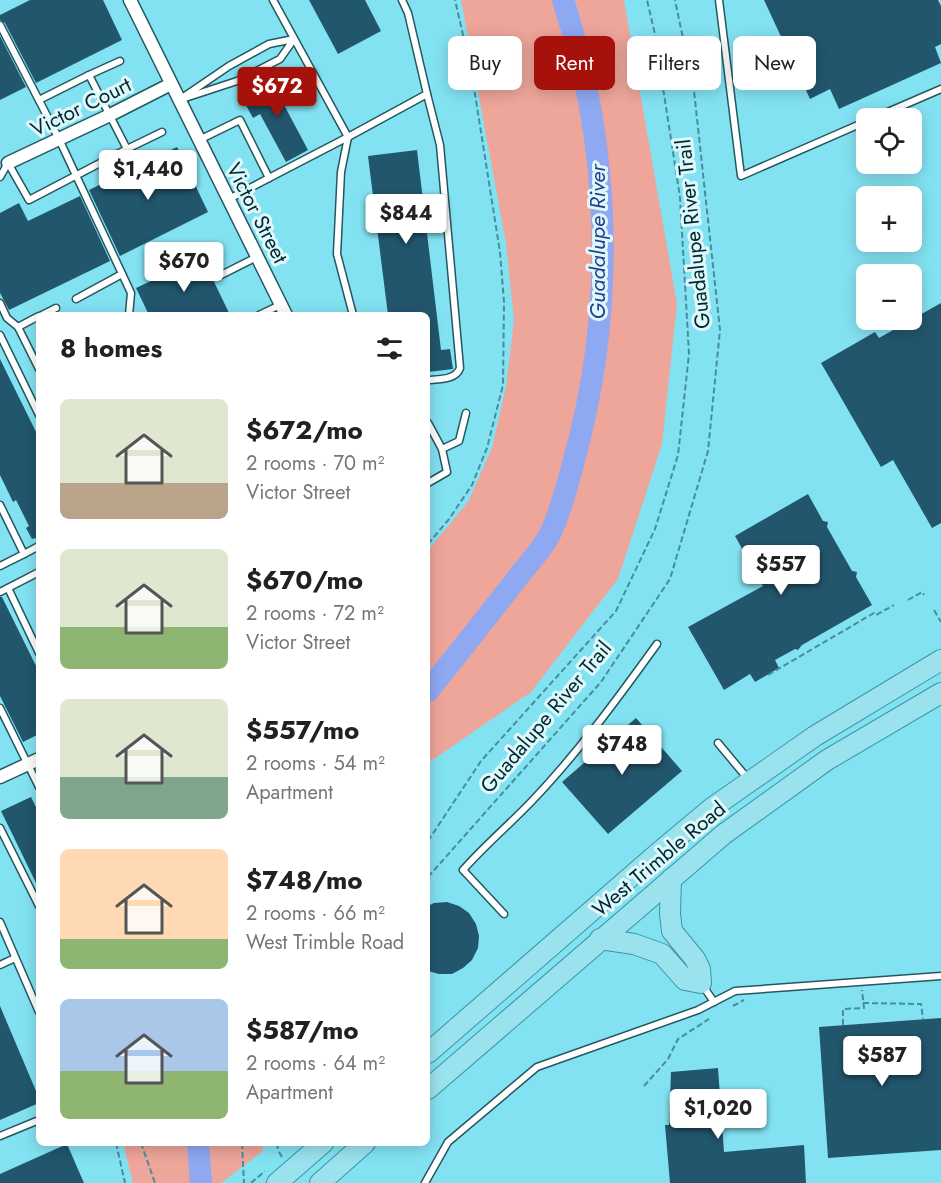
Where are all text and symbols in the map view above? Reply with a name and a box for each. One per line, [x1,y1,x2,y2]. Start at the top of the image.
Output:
chip: Buy [448,36,522,90]
chip: Rent [534,36,615,90]
chip: Filters [627,36,721,90]
chip: New [733,36,816,90]
pin: $672 [241,67,313,118]
street label: Victor Court [26,70,136,144]
text: $672 [252,72,303,101]
map controls [856,108,922,330]
button: locate [856,108,922,174]
street label: Guadalupe River Trail [668,138,718,330]
pin: $1,440 [99,150,197,201]
text: $1,440 [113,155,183,184]
street label: Victor Street [219,157,295,269]
water label: Guadalupe River [581,163,613,320]
button: + [856,186,922,252]
pin: $844 [370,194,442,245]
text: $844 [380,199,432,228]
pin: $670 [148,242,220,293]
text: $670 [158,247,210,276]
button: − [856,264,922,330]
text: 8 homes [60,329,162,367]
icon: filters [373,332,406,365]
text: $672/mo [246,411,363,449]
icon: home [108,423,180,495]
text: 2 rooms · 70 m² [246,449,384,478]
text: Victor Street [246,478,350,507]
pin: $557 [745,545,817,596]
text: $557 [756,550,806,579]
text: $670/mo [246,561,363,599]
icon: home [108,573,180,645]
text: 2 rooms · 72 m² [246,599,384,628]
text: Victor Street [246,628,350,657]
street label: Guadalupe River Trail [473,634,619,800]
text: $557/mo [246,711,359,749]
icon: home [108,723,180,795]
pin: $748 [586,725,658,776]
text: $748 [597,730,648,759]
text: 2 rooms · 54 m² [246,749,385,778]
text: Apartment [246,778,333,807]
street label: West Trimble Road [586,794,732,924]
text: $748/mo [246,861,363,899]
icon: home [108,873,180,945]
text: 2 rooms · 66 m² [246,899,385,928]
text: West Trimble Road [246,928,404,957]
text: $587/mo [246,1011,359,1049]
icon: home [108,1023,180,1095]
pin: $587 [846,1036,918,1087]
text: $587 [857,1041,907,1070]
text: 2 rooms · 64 m² [246,1049,385,1078]
text: Apartment [246,1078,333,1107]
pin: $1,020 [669,1089,767,1140]
text: $1,020 [684,1094,752,1123]

